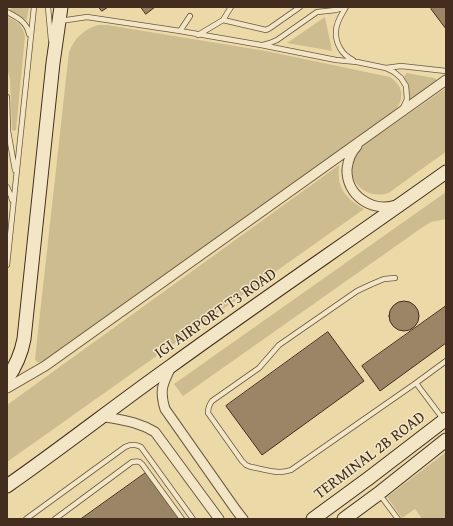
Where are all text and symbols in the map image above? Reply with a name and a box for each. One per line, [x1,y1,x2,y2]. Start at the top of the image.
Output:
street label: IGI AIRPORT T3 ROAD [151,265,281,363]
street label: TERMINAL 2B ROAD [311,408,429,504]

